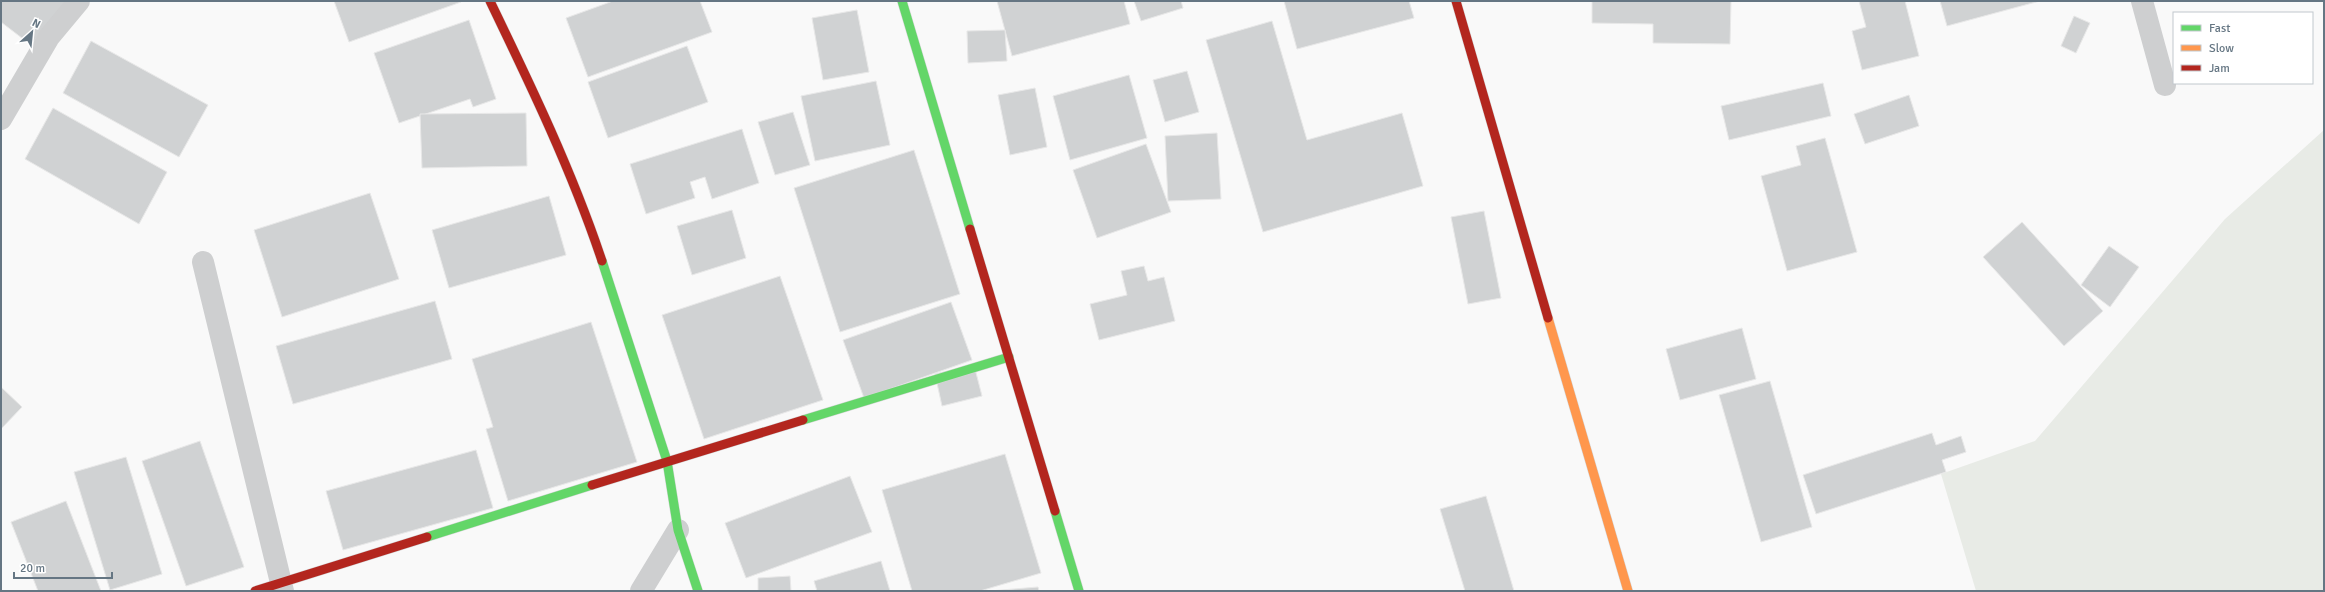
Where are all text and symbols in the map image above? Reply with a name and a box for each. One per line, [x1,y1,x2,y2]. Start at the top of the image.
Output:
north arrow [12,12,52,52]
legend [2173,12,2313,84]
text: N [30,16,43,31]
text: Fast [2209,21,2230,36]
text: Slow [2209,41,2234,56]
text: Jam [2209,61,2230,76]
scale bar [14,554,112,580]
text: 20 m [20,561,45,576]

